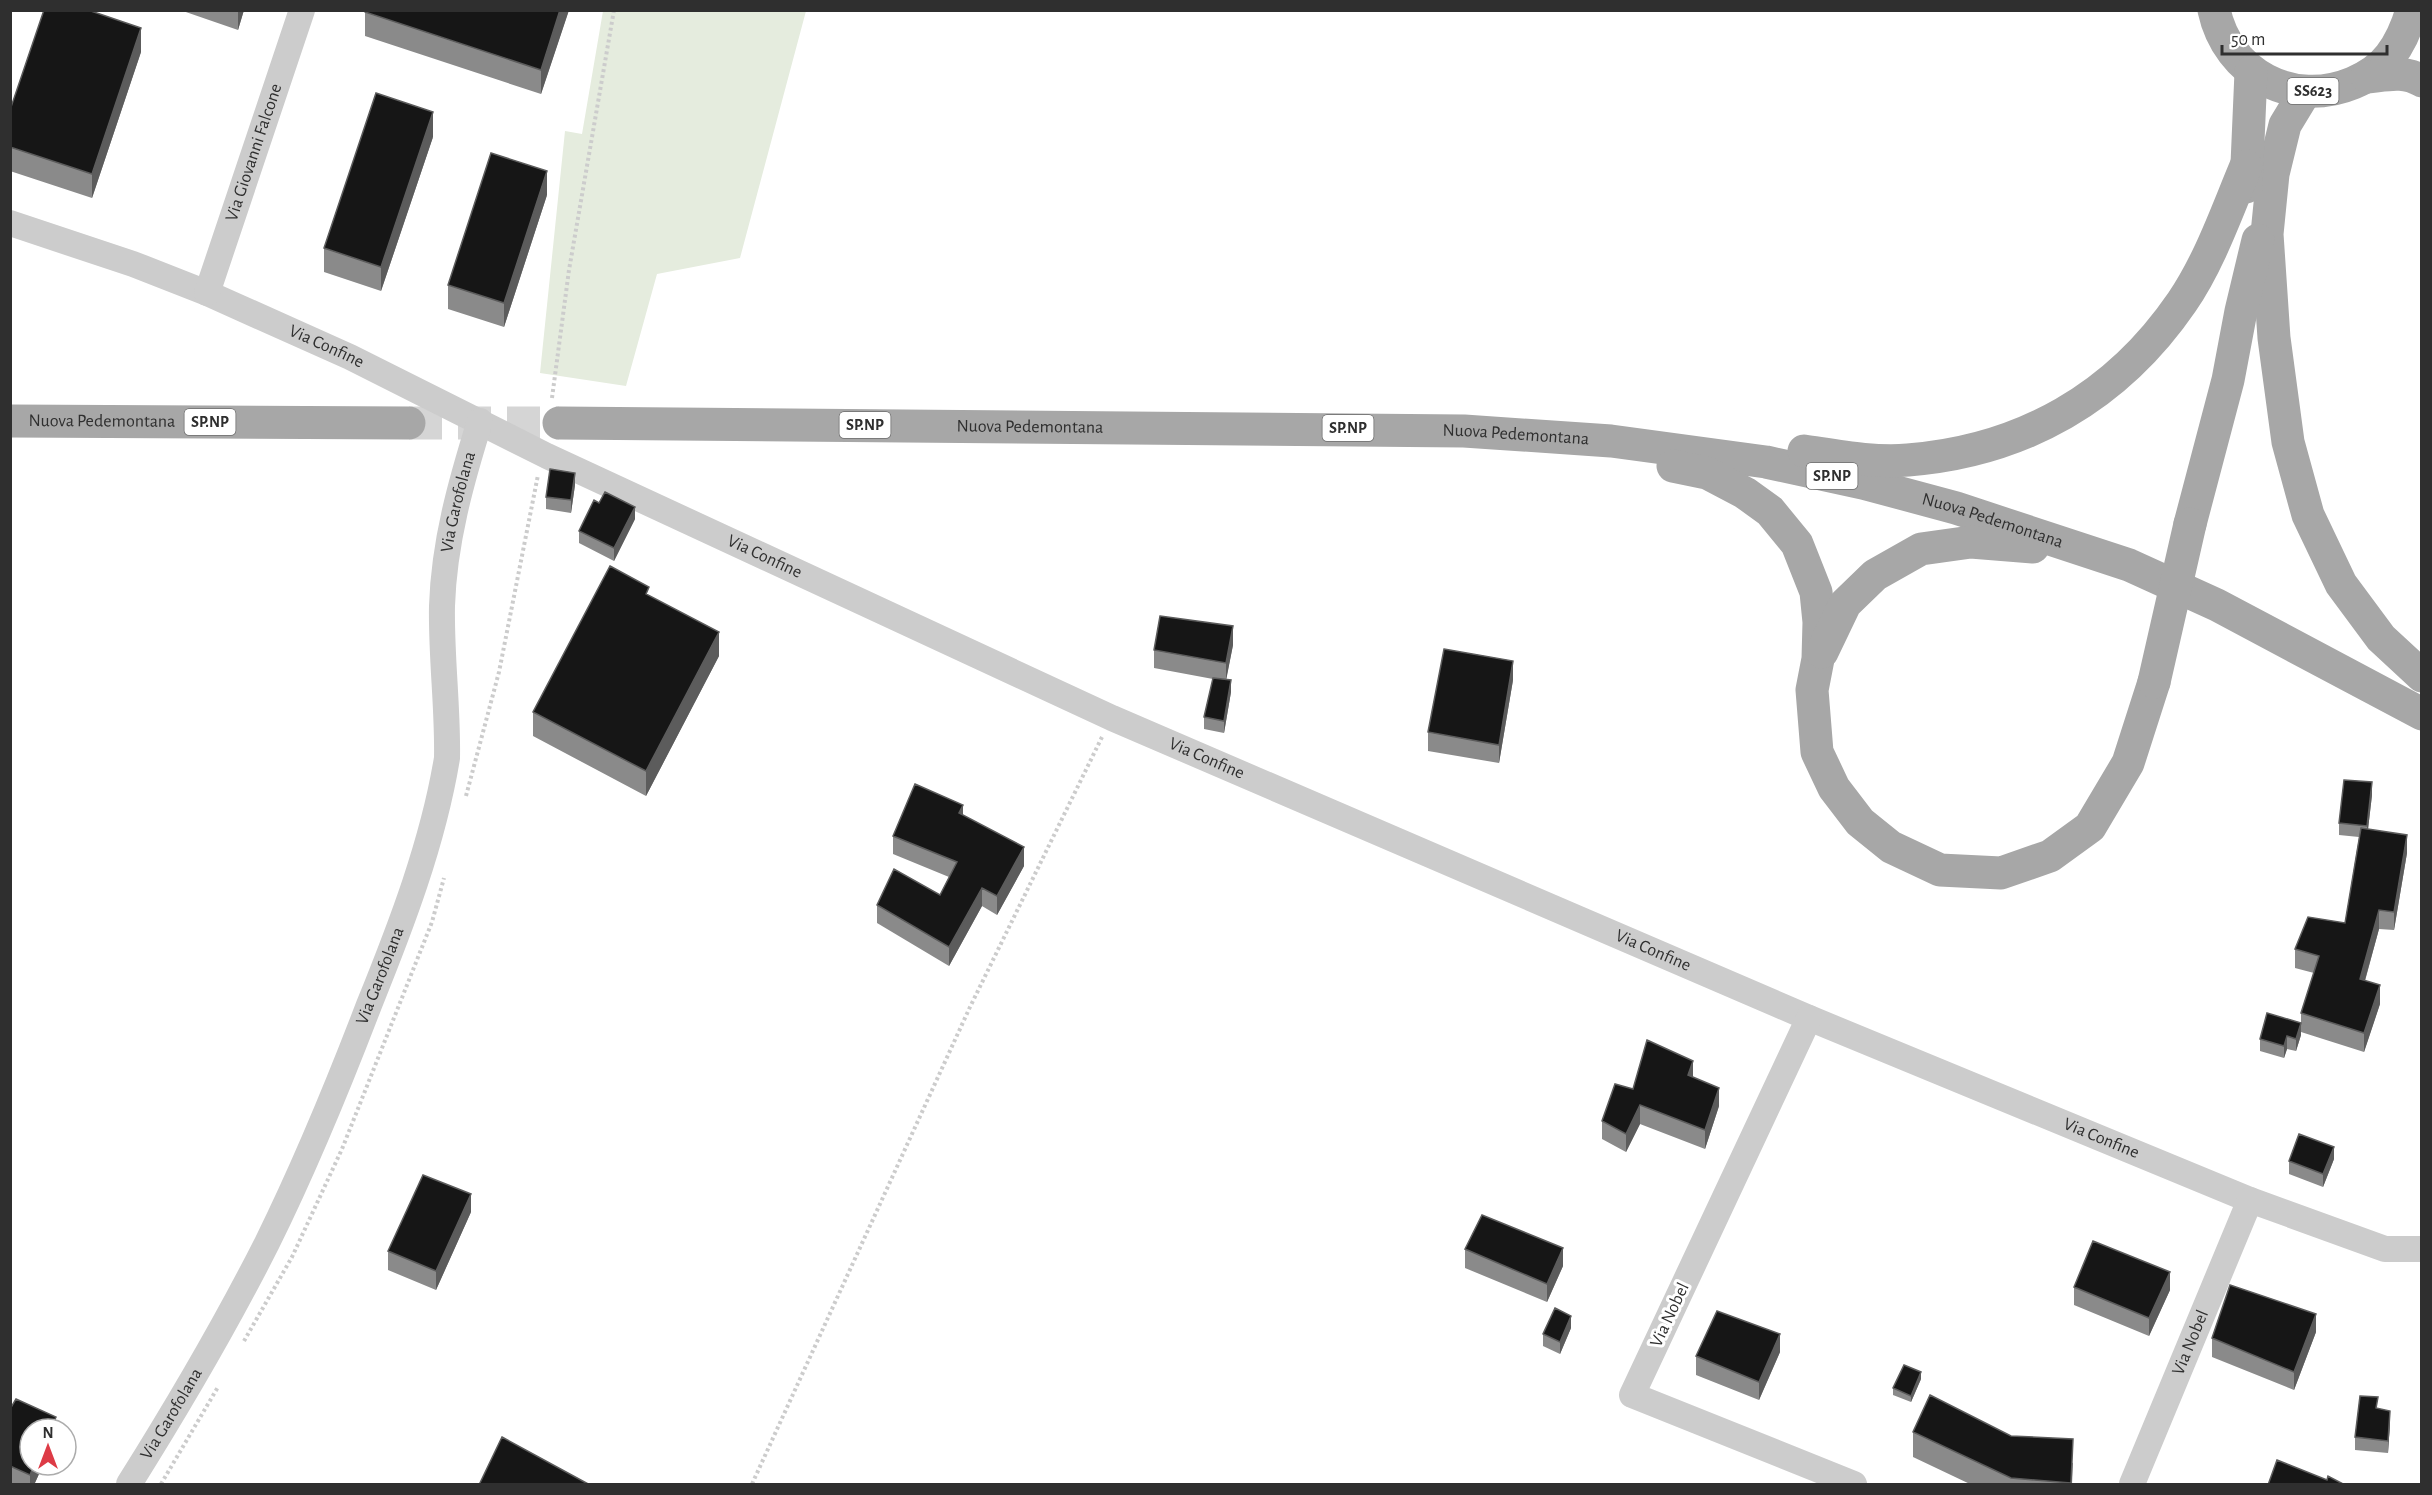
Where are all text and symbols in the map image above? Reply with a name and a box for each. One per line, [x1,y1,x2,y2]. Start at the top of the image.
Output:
scale bar [2222,18,2387,56]
text: 50 m [2231,31,2265,49]
road number: SS623 [2288,78,2338,104]
street label: Via Giovanni Falcone [223,82,286,224]
street label: Via Confine [286,322,367,371]
road number: SP.NP [184,409,236,435]
street label: Nuova Pedemontana [28,412,176,431]
road number: SP.NP [840,412,890,438]
road number: SP.NP [1322,415,1374,441]
street label: Nuova Pedemontana [956,418,1104,437]
street label: Nuova Pedemontana [1442,422,1590,448]
street label: Via Garofolana [438,450,479,554]
road number: SP.NP [1806,463,1858,489]
street label: Nuova Pedemontana [1920,490,2065,552]
street label: Via Confine [724,532,805,582]
street label: Via Confine [1166,735,1247,783]
street label: Via Garofolana [353,925,408,1027]
street label: Via Confine [1613,927,1693,975]
street label: Via Confine [2061,1115,2142,1162]
street label: Via Nobel [1647,1280,1693,1350]
street label: Via Nobel [2169,1308,2212,1378]
street label: Via Garofolana [137,1365,206,1463]
north arrow [18,1417,78,1477]
text: N [42,1425,54,1441]

